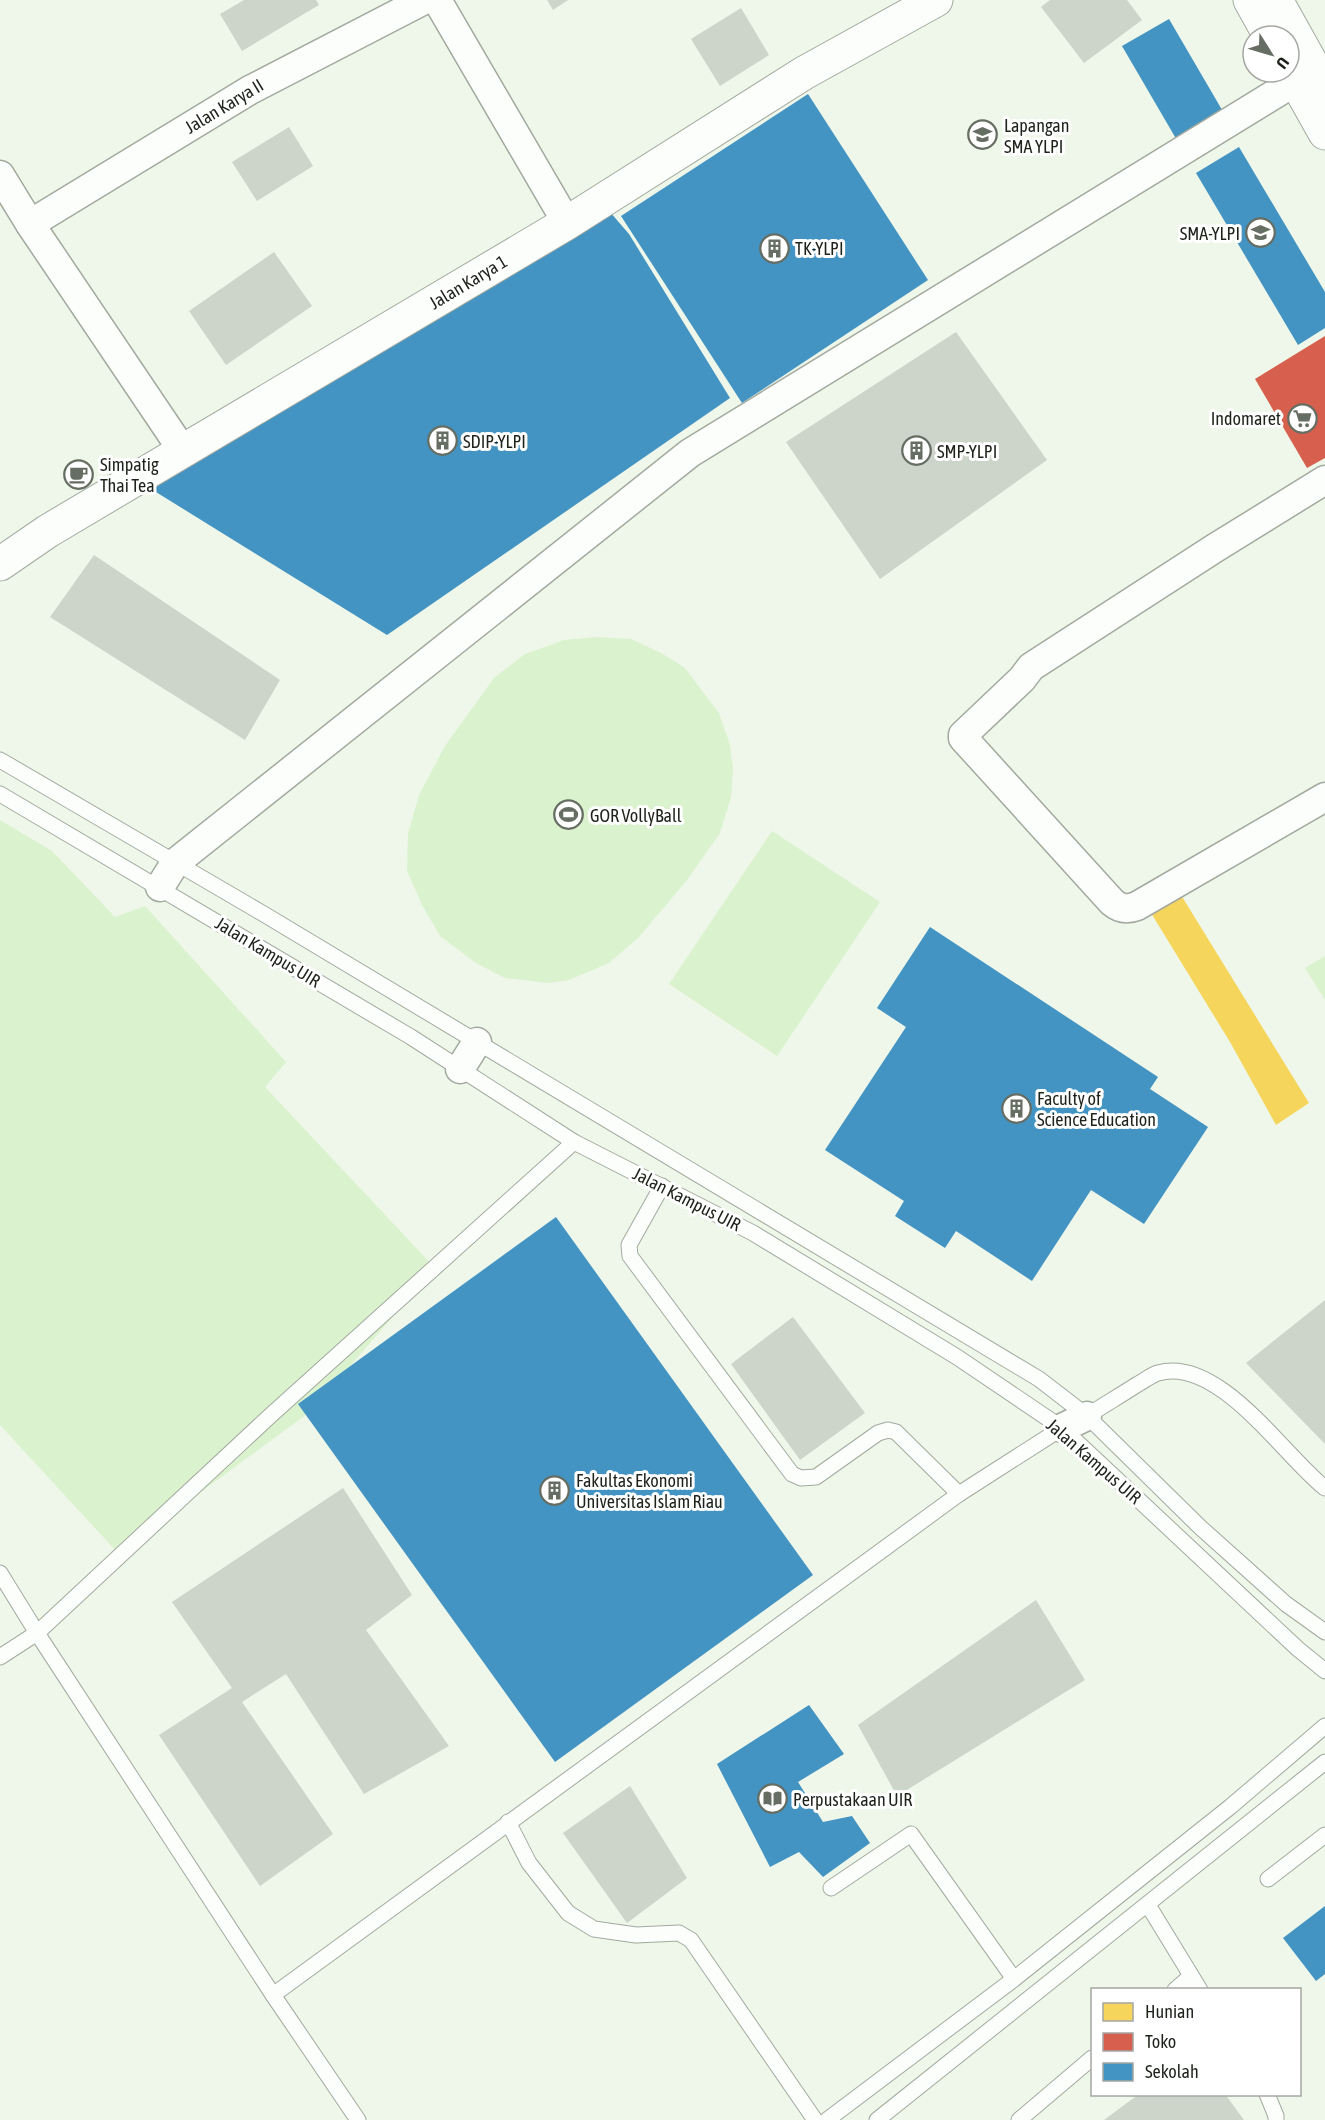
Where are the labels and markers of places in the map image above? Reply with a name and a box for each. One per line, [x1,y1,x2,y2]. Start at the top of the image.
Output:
place label: Lapangan SMA YLPI [1004,115,1069,157]
school or university icon: Lapangan SMA YLPI [967,119,999,151]
school or university icon: SMA-YLPI [1245,217,1277,249]
place label: SMA-YLPI [1180,223,1240,244]
building icon: TK-YLPI [758,232,790,264]
place label: TK-YLPI [795,238,844,259]
supermarket icon: Indomaret [1286,402,1318,434]
place label: Indomaret [1211,408,1281,429]
building icon: SDIP-YLPI [426,425,458,457]
place label: SDIP-YLPI [463,431,526,452]
building icon: SMP-YLPI [900,435,932,467]
place label: SMP-YLPI [937,441,997,462]
place label: Simpatig Thai Tea [100,454,159,496]
cafe icon: Simpatig Thai Tea [63,458,95,490]
sports icon: GOR VollyBall [553,799,585,831]
place label: GOR VollyBall [590,805,682,826]
place label: Faculty of Science Education [1037,1088,1156,1130]
building icon: Faculty of Science Education [1000,1092,1032,1124]
place label: Fakultas Ekonomi Universitas Islam Riau [576,1470,723,1512]
building icon: Fakultas Ekonomi Universitas Islam Riau [539,1474,571,1506]
library icon: Perpustakaan UIR [756,1783,788,1815]
place label: Perpustakaan UIR [793,1789,912,1810]

